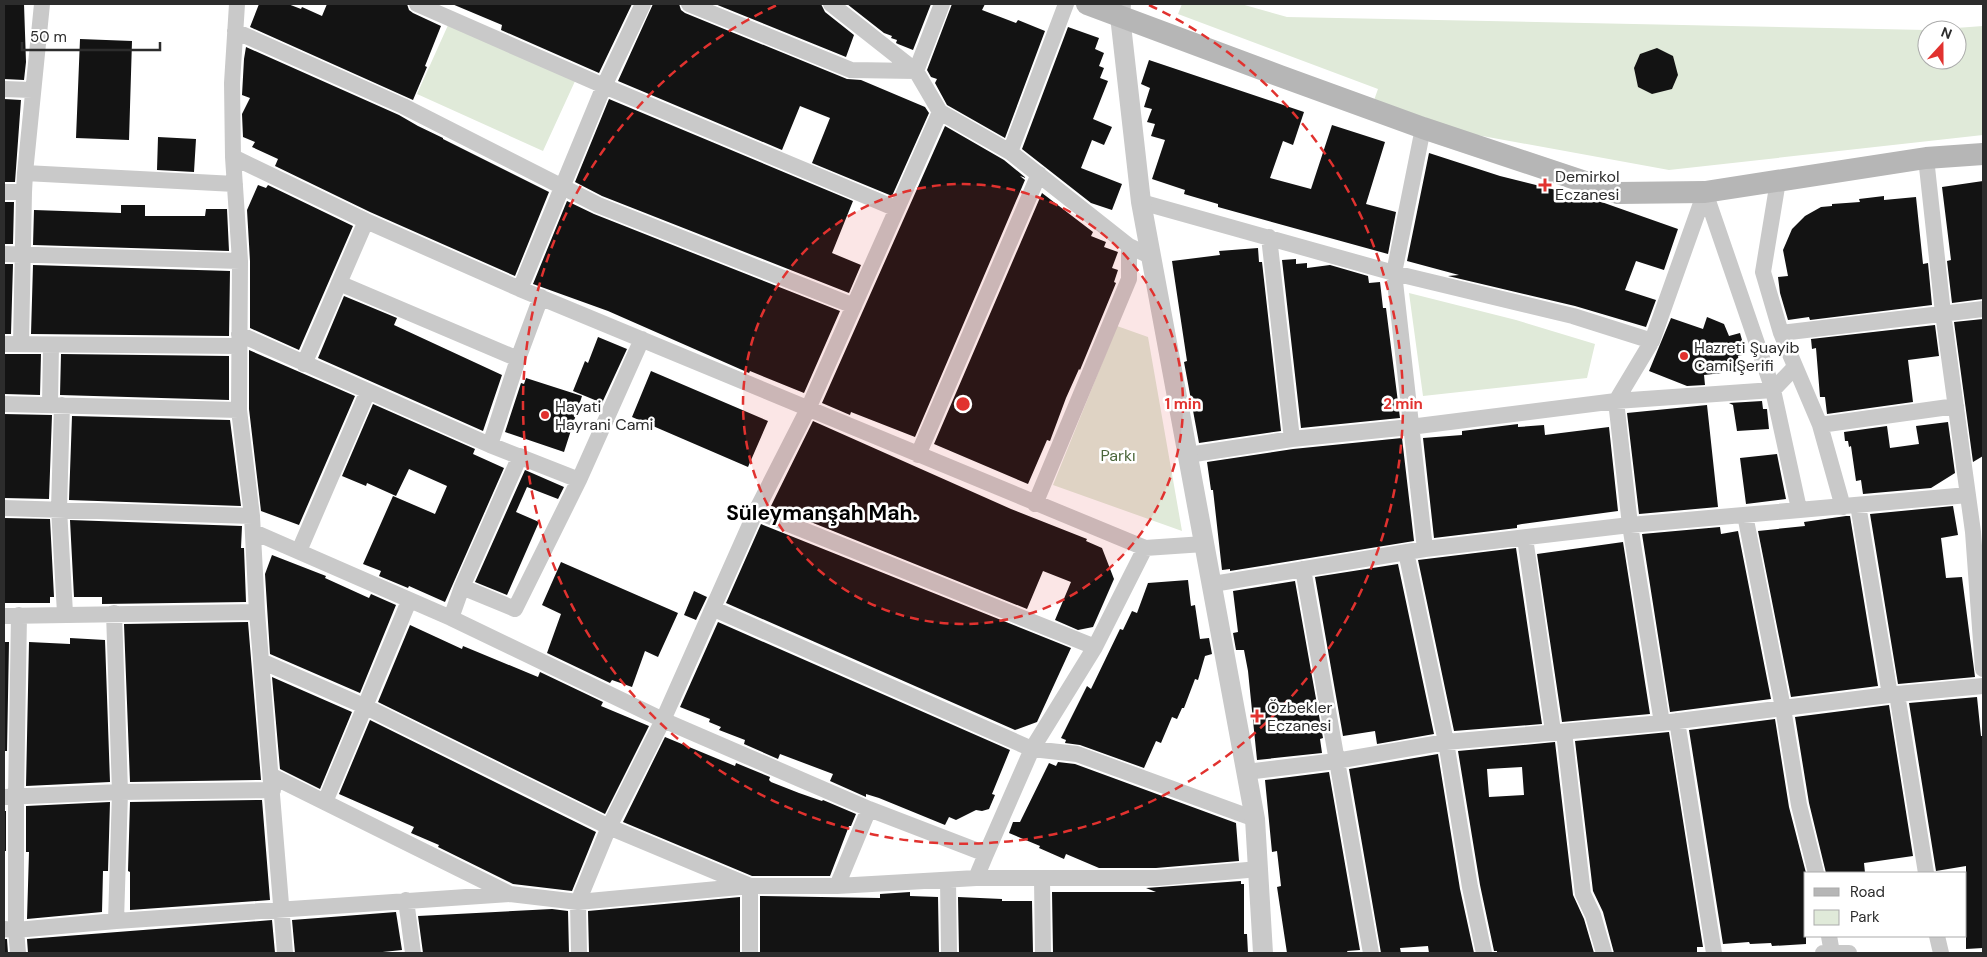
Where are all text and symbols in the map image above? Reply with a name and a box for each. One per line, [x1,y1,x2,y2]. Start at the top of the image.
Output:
scale bar [22,20,160,52]
north arrow [1917,20,1967,70]
text: N [1939,23,1955,43]
text: 50 m [30,27,67,47]
place label: Demirkol Eczanesi [1555,166,1620,205]
marker: Demirkol Eczanesi [1539,179,1551,191]
place label: Hazreti Şuayib Cami Şerifi [1694,337,1799,376]
marker: Hazreti Şuayib Cami Şerifi [1678,350,1690,362]
text: 1 min [1165,394,1201,414]
text: 2 min [1383,394,1423,414]
centre of rings [954,395,972,413]
place label: Hayati Hayrani Cami [555,396,653,435]
marker: Hayati Hayrani Cami [539,409,551,421]
park label: Parkı [1100,445,1136,466]
district label: Süleymanşah Mah. [726,499,918,527]
place label: Özbekler Eczanesi [1267,697,1333,736]
marker: Özbekler Eczanesi [1251,710,1263,722]
legend [1804,872,1967,937]
text: Road [1850,882,1885,902]
text: Park [1850,907,1880,927]

